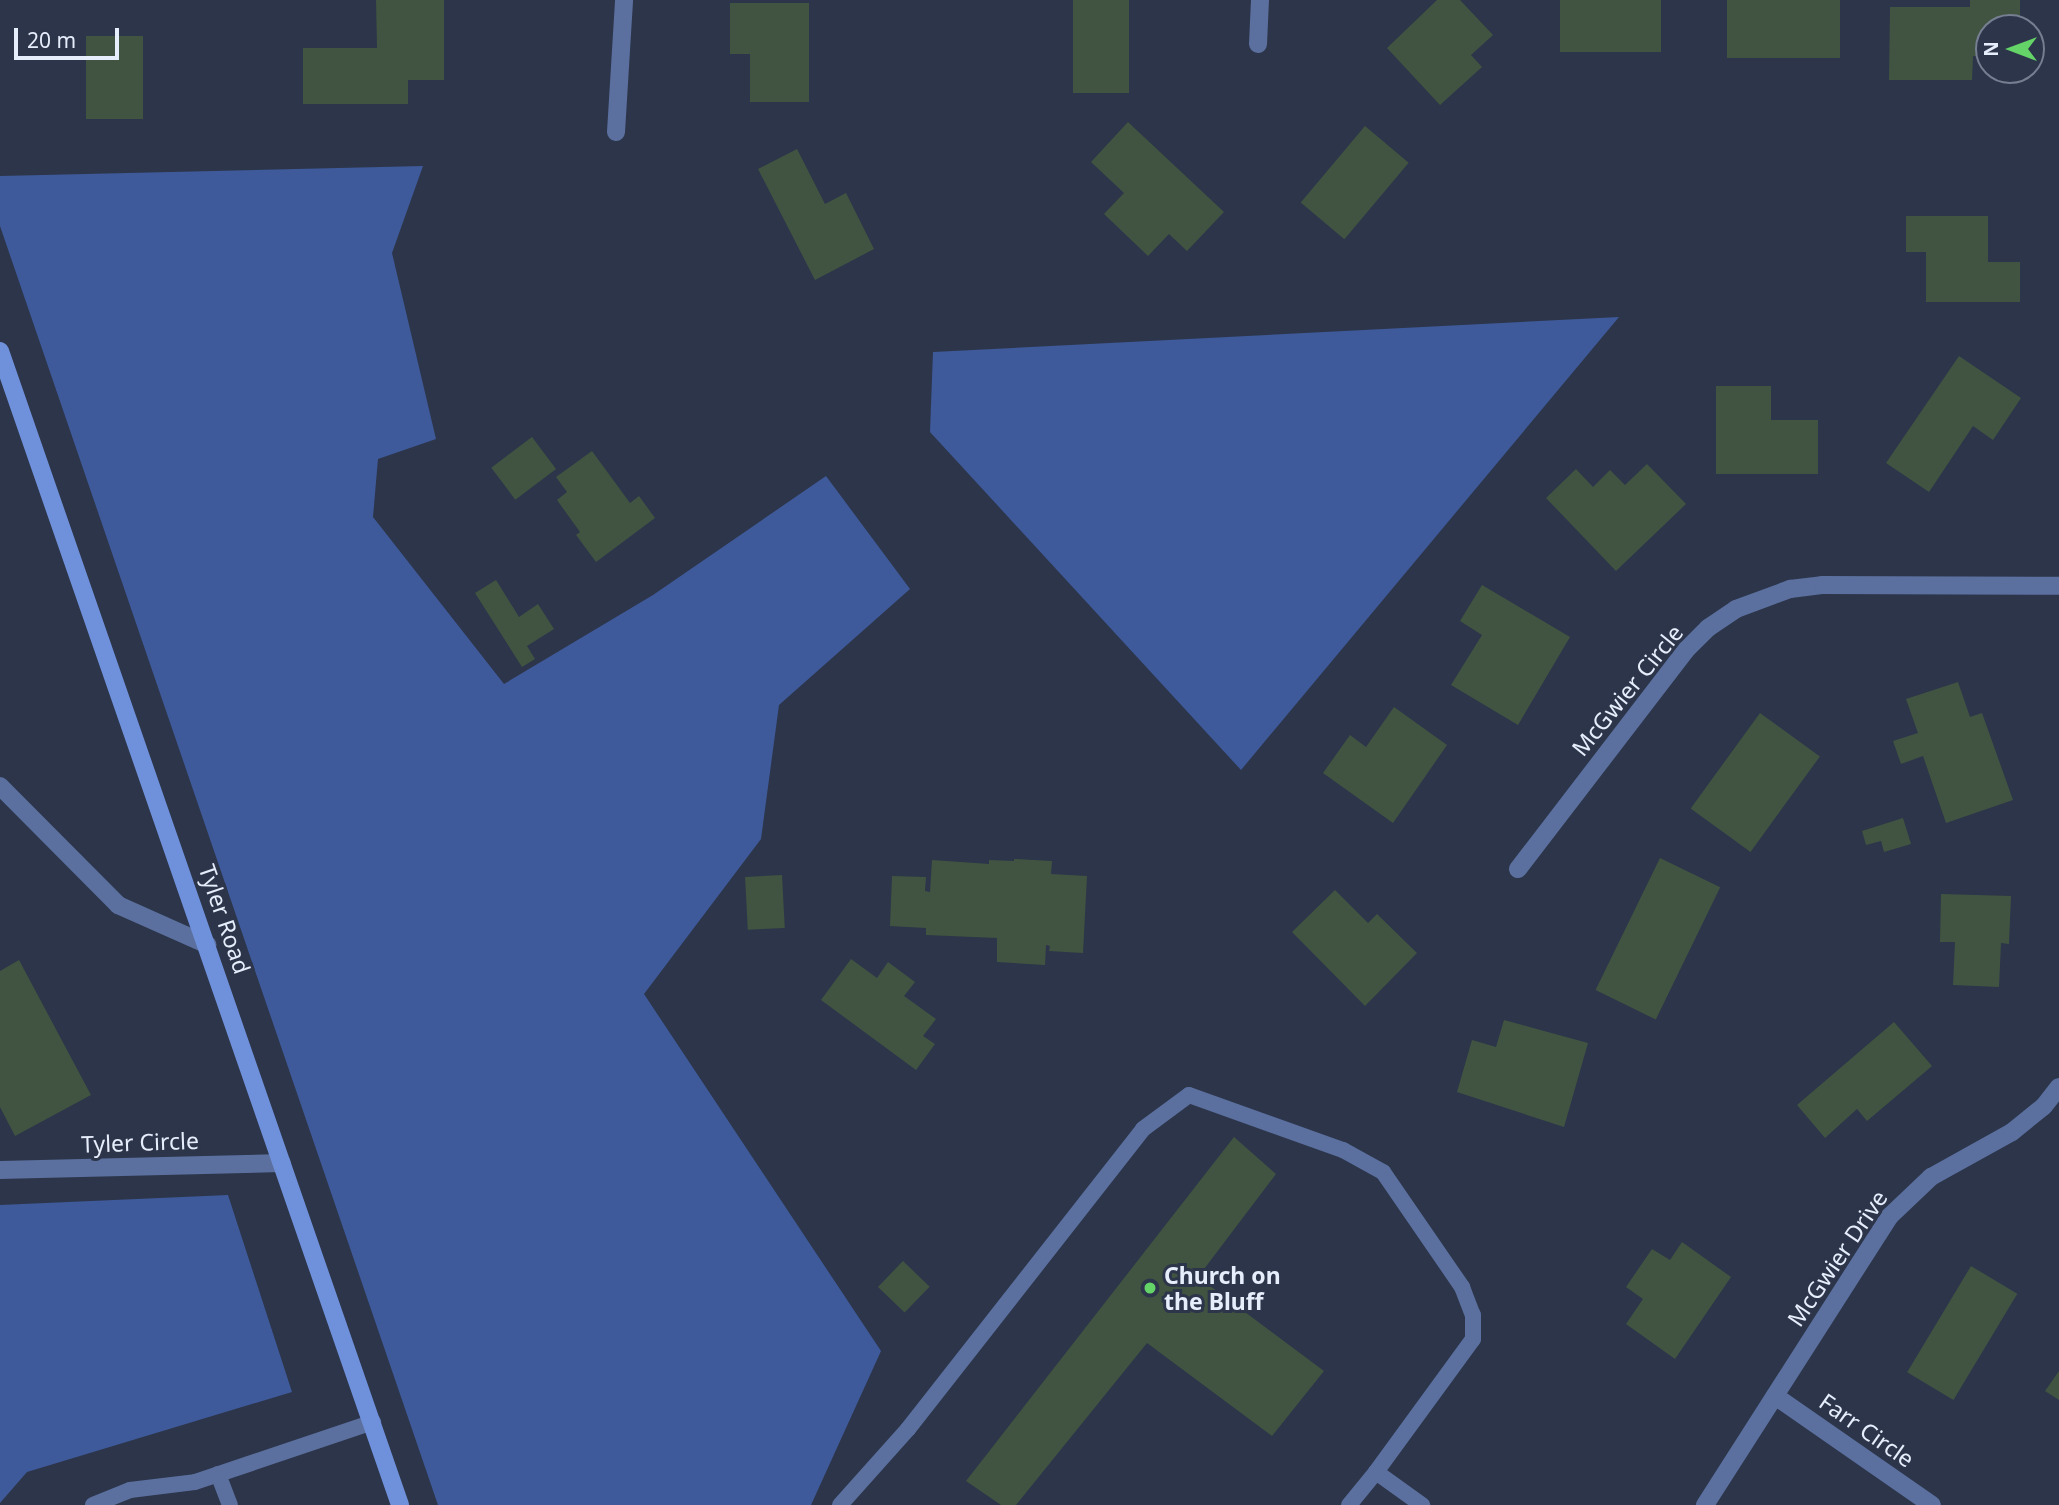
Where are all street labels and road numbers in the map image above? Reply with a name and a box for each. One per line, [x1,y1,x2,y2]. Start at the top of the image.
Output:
street label: McGwier Circle [1566,619,1688,761]
street label: Tyler Road [193,861,257,977]
street label: Tyler Circle [81,1126,199,1158]
street label: McGwier Drive [1781,1185,1893,1331]
street label: Farr Circle [1814,1387,1920,1473]

